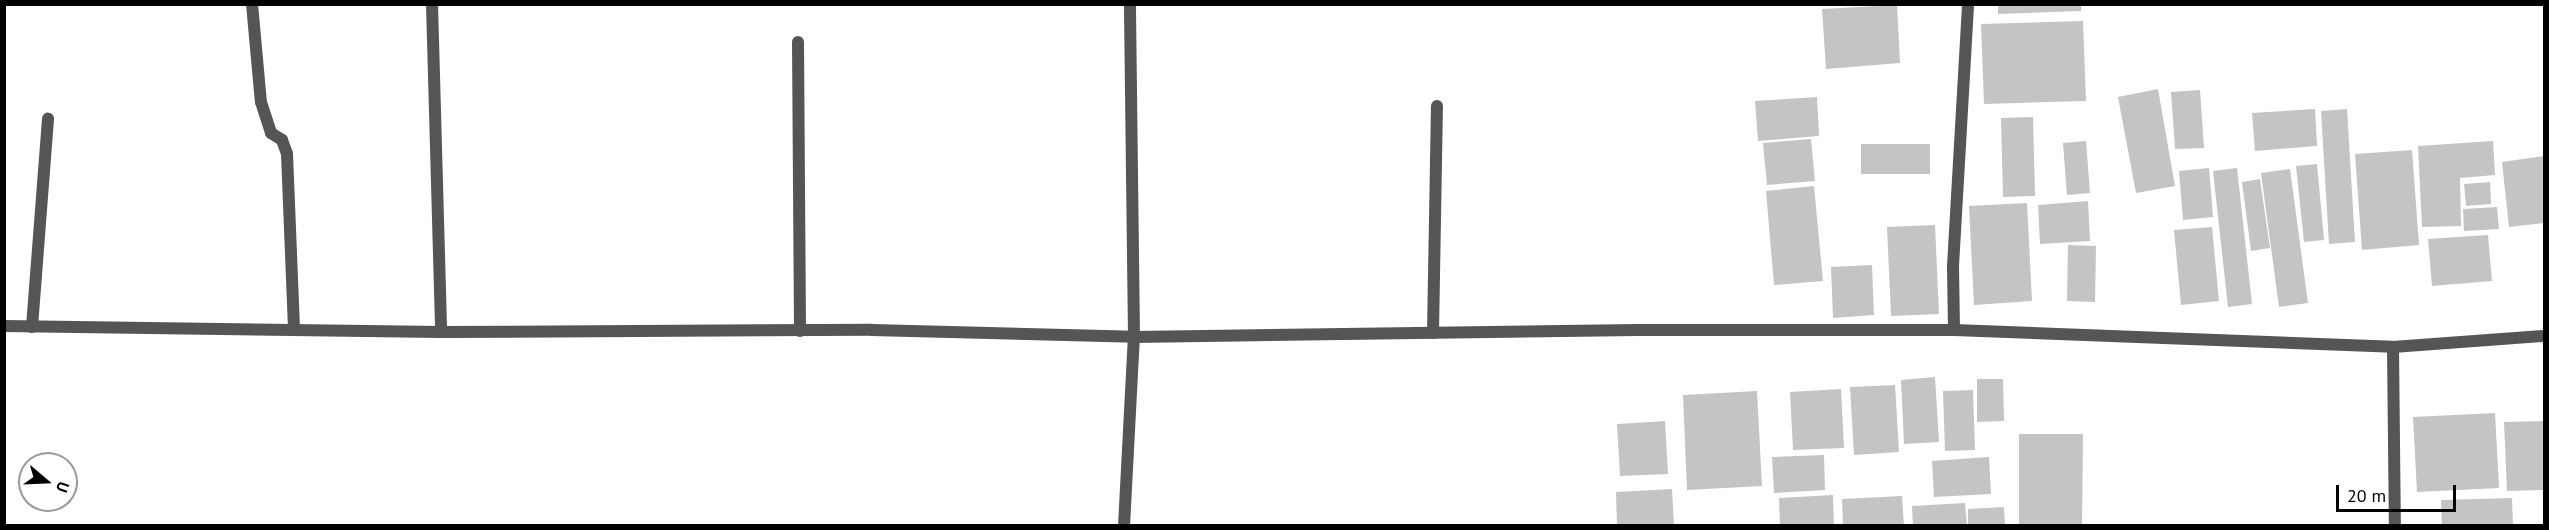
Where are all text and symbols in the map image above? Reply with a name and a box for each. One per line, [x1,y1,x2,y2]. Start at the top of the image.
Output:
north arrow [18,452,78,512]
scale bar [2339,473,2459,511]
text: U [52,479,74,495]
text: 20 m [2347,484,2386,507]

